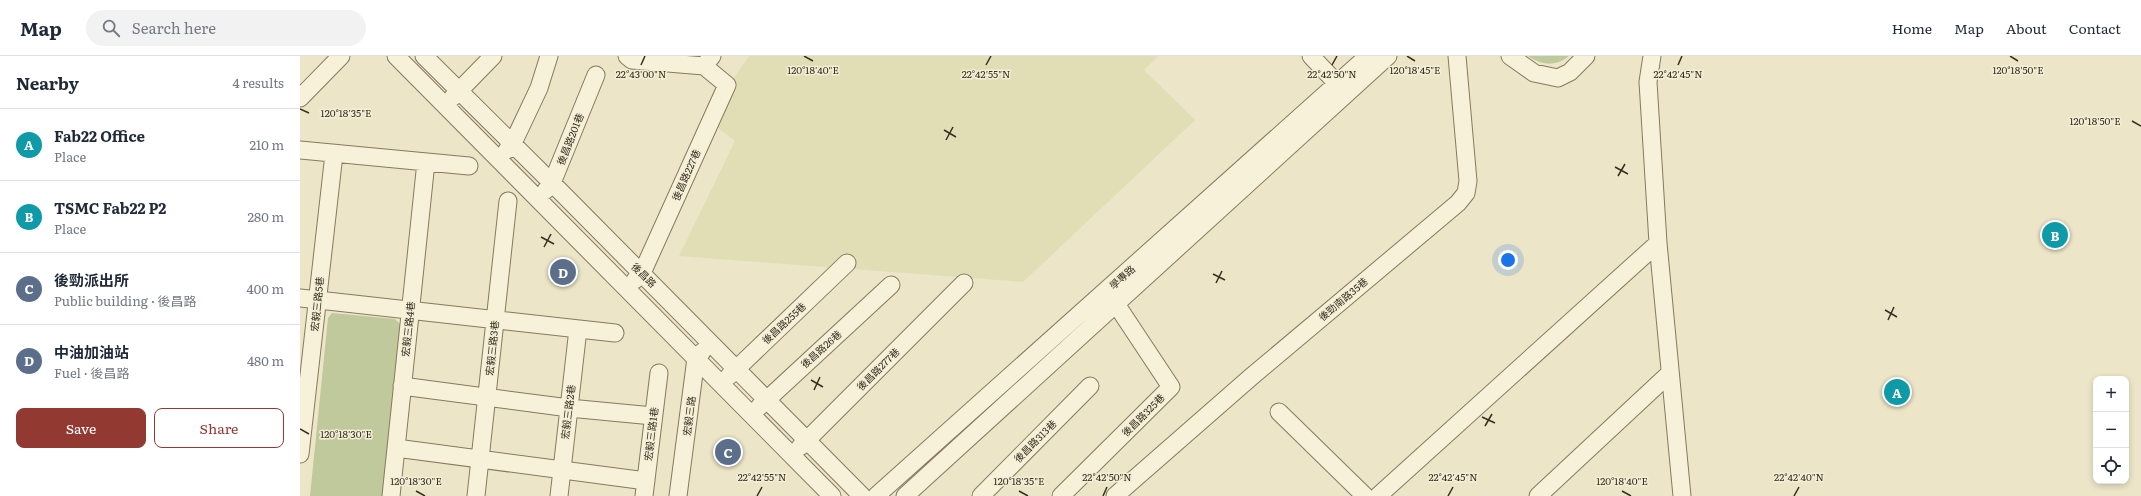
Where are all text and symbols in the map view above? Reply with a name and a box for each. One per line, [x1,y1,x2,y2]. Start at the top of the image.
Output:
search box [86,10,366,46]
text: Map [20,14,62,42]
text: Search here [132,16,216,39]
icon: search [100,17,122,39]
text: Home [1892,18,1932,38]
text: Map [1954,18,1984,38]
text: About [2006,18,2047,38]
text: Contact [2069,18,2121,38]
text: 120°18'40"E [787,62,839,77]
text: 120°18'45"E [1390,62,1440,77]
text: 120°18'50"E [1992,62,2044,77]
text: 22°43'00"N [616,66,666,81]
text: 22°42'55"N [962,66,1010,81]
text: 22°42'50"N [1307,66,1357,81]
text: 22°42'45"N [1653,66,1703,81]
text: Nearby [16,70,79,95]
text: 4 results [233,73,284,92]
text: 120°18'35"E [321,105,371,120]
street label: 後昌路201巷 [552,111,587,167]
text: 120°18'50"E [2069,113,2121,128]
text: Fab22 Office [54,124,145,147]
text: A [24,135,34,154]
text: 210 m [249,135,284,154]
text: Place [54,147,86,166]
street label: 後昌路227巷 [667,147,704,203]
text: TSMC Fab22 P2 [54,196,166,219]
text: B [25,207,33,226]
text: 280 m [248,207,284,226]
text: Place [54,219,86,238]
pin: B [2042,220,2068,250]
your location [1498,250,1518,270]
pin: D [550,257,576,287]
street label: 後昌路 [628,259,660,291]
street label: 學專路 [1105,261,1138,292]
text: 後勁派出所 [54,268,129,291]
street label: 後勁南路35巷 [1315,273,1371,324]
street label: 宏毅三路5巷 [306,276,327,332]
text: C [24,279,34,298]
text: 400 m [247,279,284,298]
text: Public building · 後昌路 [54,291,197,310]
street label: 後昌路255巷 [758,298,809,347]
street label: 宏毅三路4巷 [397,301,418,357]
street label: 宏毅三路3巷 [481,320,502,376]
street label: 後昌路26巷 [797,326,844,371]
text: 中油加油站 [54,340,129,363]
street label: 後昌路277巷 [853,344,902,393]
text: D [24,351,34,370]
text: 480 m [247,351,284,370]
text: Fuel · 後昌路 [54,363,129,382]
map controls [2093,376,2129,484]
button: + [2093,376,2129,412]
pin: A [1884,377,1910,407]
street label: 宏毅三路2巷 [557,384,578,440]
street label: 後昌路325巷 [1118,390,1167,439]
street label: 宏毅三路 [679,395,698,437]
street label: 宏毅三路1巷 [640,406,661,462]
button: Save [16,408,146,448]
button: Share [154,408,284,448]
button: − [2093,412,2129,448]
street label: 後昌路313巷 [1010,416,1059,465]
text: 120°18'30"E [320,426,372,441]
pin: C [715,437,741,467]
button: locate [2093,448,2129,484]
text: 22°42'55"N [738,469,786,484]
text: 22°42'50"N [1082,469,1132,484]
text: 22°42'45"N [1428,469,1478,484]
text: 22°42'40"N [1774,469,1824,484]
text: 120°18'30"E [390,473,442,488]
text: 120°18'35"E [994,473,1044,488]
text: 120°18'40"E [1596,473,1648,488]

